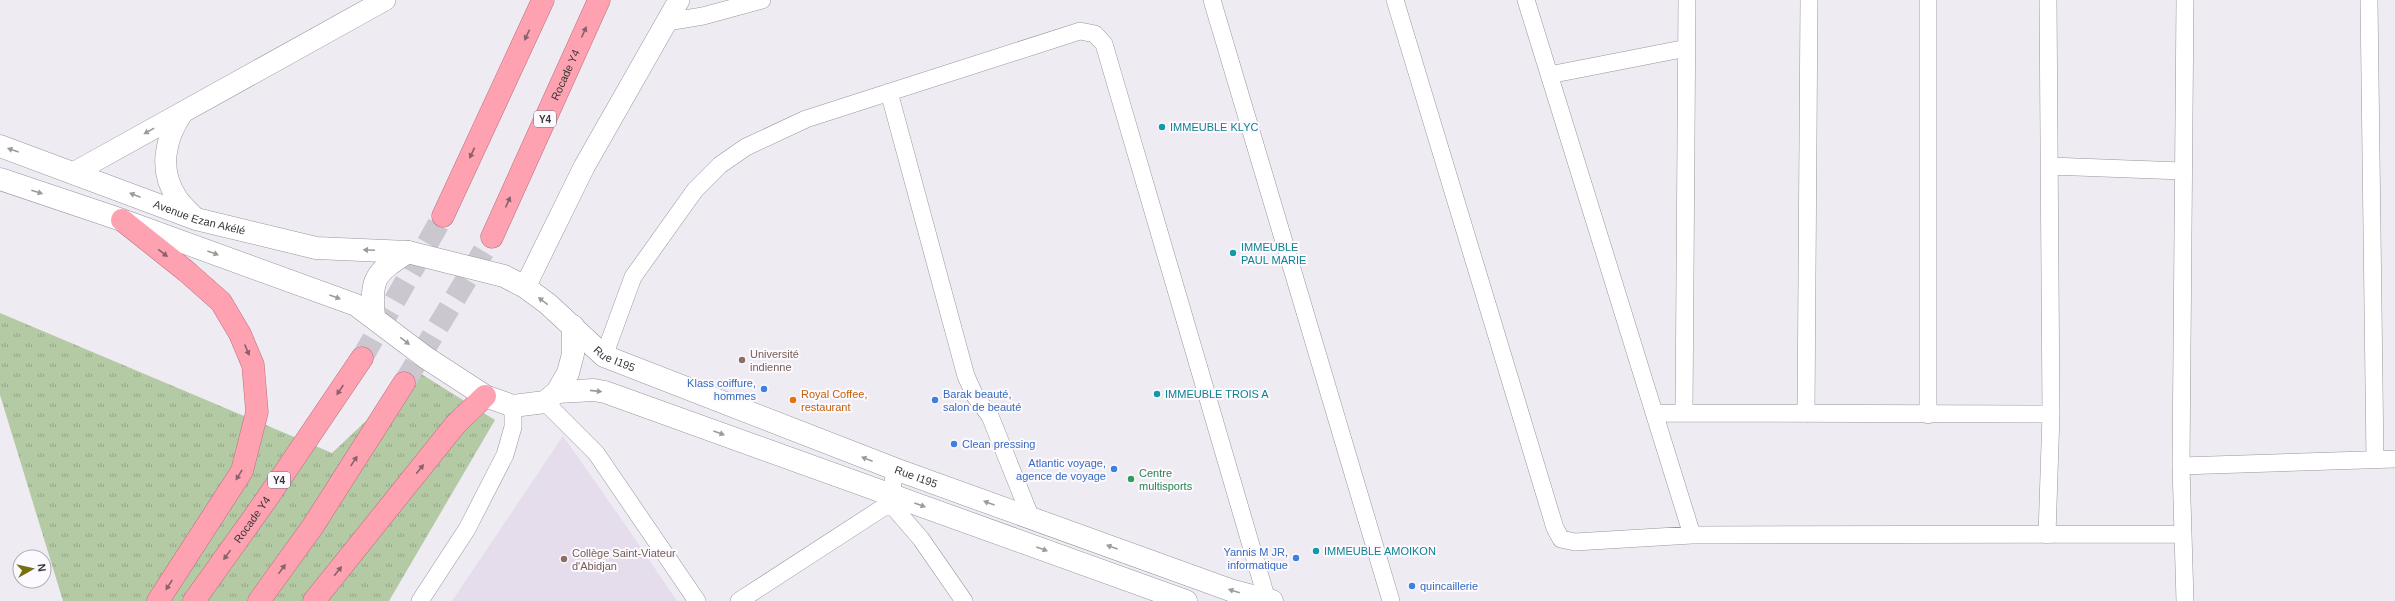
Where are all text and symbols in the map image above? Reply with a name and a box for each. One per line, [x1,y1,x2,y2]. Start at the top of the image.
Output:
one-way arrow [581,26,587,38]
one-way arrow [524,30,530,41]
street label: Rocade Y4 [549,48,582,102]
road number: Y4 [534,111,556,127]
place label: IMMEUBLE KLYC [1170,121,1258,133]
marker: IMMEUBLE KLYC [1157,122,1167,132]
one-way arrow [143,128,155,135]
one-way arrow [7,147,19,153]
one-way arrow [469,148,475,159]
one-way arrow [31,189,43,195]
one-way arrow [129,192,141,198]
one-way arrow [505,196,511,207]
street label: Avenue Ezan Akélé [152,198,246,237]
place label: IMMEUBLE PAUL MARIE [1241,241,1306,266]
one-way arrow [363,246,375,253]
one-way arrow [158,248,169,257]
marker: IMMEUBLE PAUL MARIE [1228,248,1238,258]
one-way arrow [207,250,219,256]
one-way arrow [329,295,341,301]
one-way arrow [538,297,549,305]
one-way arrow [400,337,411,346]
one-way arrow [244,344,250,356]
street label: Rue I195 [591,344,637,374]
place label: Université indienne [750,348,799,373]
marker: Université indienne [737,355,747,365]
place label: Klass coiffure, hommes [687,377,756,402]
marker: Klass coiffure, hommes [759,384,769,394]
one-way arrow [336,385,344,395]
one-way arrow [590,388,602,394]
place label: Royal Coffee, restaurant [801,388,867,413]
place label: Barak beauté, salon de beauté [943,388,1021,413]
place label: IMMEUBLE TROIS A [1165,388,1269,400]
marker: IMMEUBLE TROIS A [1152,389,1162,399]
marker: Royal Coffee, restaurant [788,395,798,405]
marker: Barak beauté, salon de beauté [930,395,940,405]
one-way arrow [713,430,725,436]
place label: Clean pressing [962,438,1035,450]
marker: Clean pressing [949,439,959,449]
one-way arrow [351,455,358,467]
one-way arrow [861,455,873,461]
place label: Atlantic voyage, agence de voyage [1016,457,1106,482]
street label: Rue I195 [893,463,939,490]
one-way arrow [415,464,424,475]
marker: Atlantic voyage, agence de voyage [1109,464,1119,474]
place label: Centre multisports [1139,467,1193,492]
one-way arrow [235,469,242,481]
road number: Y4 [268,472,290,488]
marker: Centre multisports [1126,474,1136,484]
street label: Rocade Y4 [231,494,273,545]
one-way arrow [983,500,995,506]
one-way arrow [915,502,927,508]
one-way arrow [1105,544,1117,550]
place label: IMMEUBLE AMOIKON [1324,545,1436,557]
place label: Yannis M JR, informatique [1223,546,1288,571]
marker: IMMEUBLE AMOIKON [1311,546,1321,556]
place label: Collège Saint-Viateur d'Abidjan [572,547,676,572]
one-way arrow [1037,547,1049,553]
north arrow [12,549,52,589]
one-way arrow [223,550,231,560]
marker: Yannis M JR, informatique [1291,553,1301,563]
marker: Collège Saint-Viateur d'Abidjan [559,554,569,564]
text: N [35,563,48,572]
one-way arrow [278,564,286,575]
one-way arrow [334,565,343,576]
one-way arrow [165,580,173,590]
place label: quincaillerie [1420,580,1478,592]
marker: quincaillerie [1407,581,1417,591]
one-way arrow [1228,587,1240,593]

